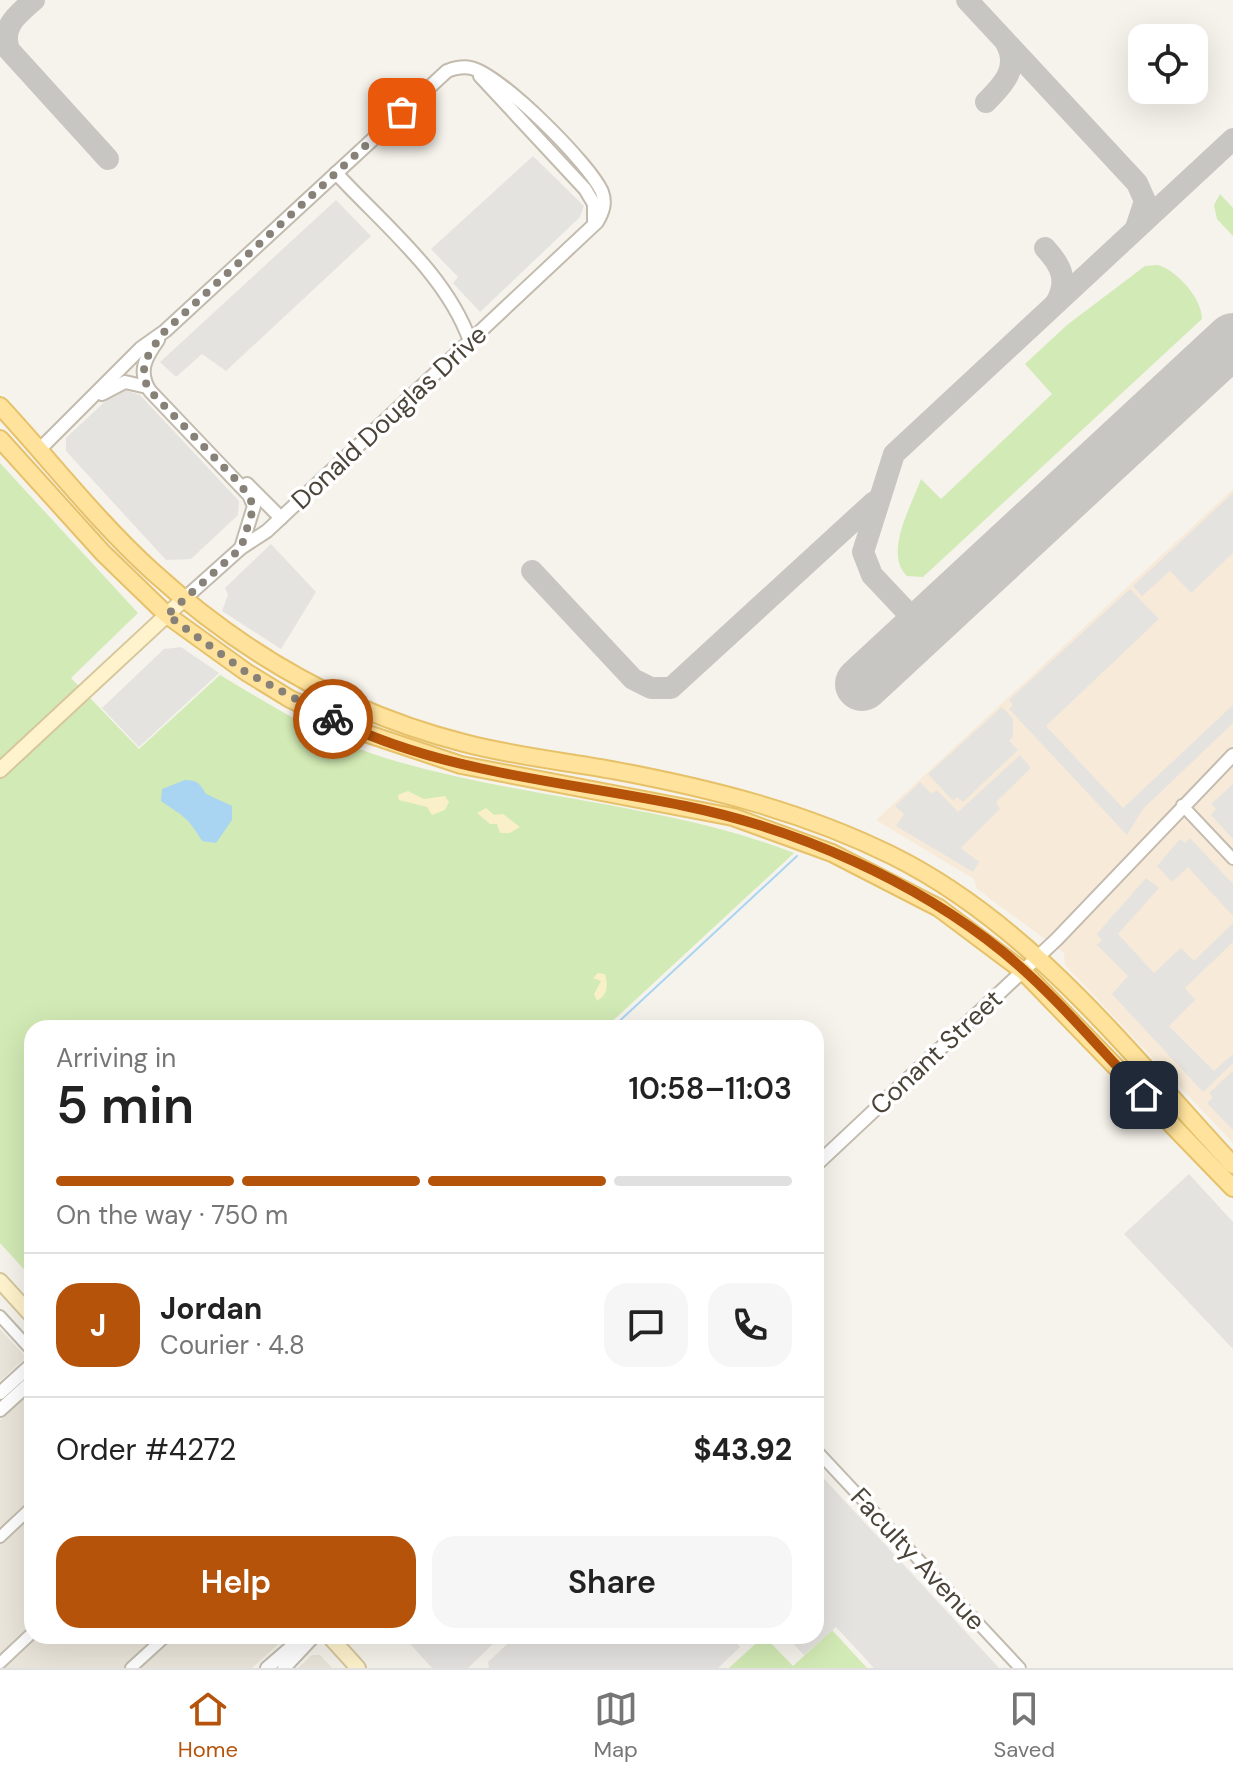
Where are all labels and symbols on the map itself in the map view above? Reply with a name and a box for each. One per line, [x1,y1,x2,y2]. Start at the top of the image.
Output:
pin [368,78,436,146]
street label: Donald Douglas Drive [284,317,494,517]
courier [293,679,373,759]
street label: Conant Street [863,982,1009,1122]
pin [1110,1061,1178,1129]
street label: Faculty Avenue [843,1481,993,1637]

